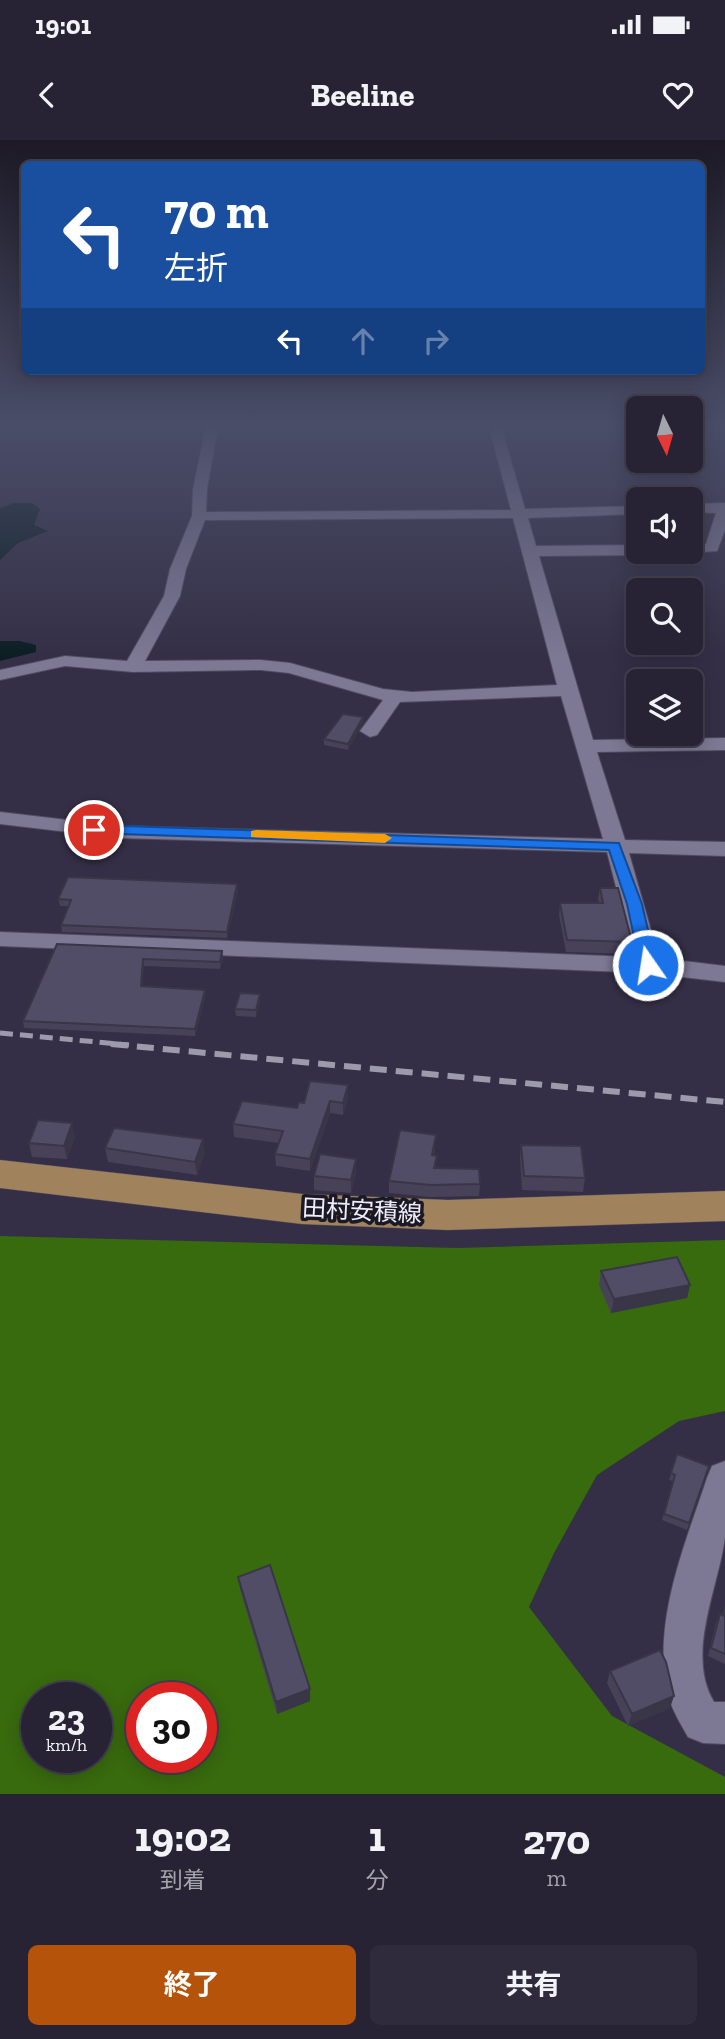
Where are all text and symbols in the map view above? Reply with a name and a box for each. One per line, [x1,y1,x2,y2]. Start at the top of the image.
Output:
text: 19:01 [35,9,91,41]
icon: back [28,76,66,114]
text: Beeline [311,76,414,114]
icon: heart [659,76,697,114]
text: 70 m [164,182,269,241]
icon: left [49,189,140,280]
text: 左折 [164,249,228,287]
icon: left [271,322,309,360]
icon: ahead [344,322,382,360]
icon: right [417,322,455,360]
north arrow [626,396,704,472]
map controls [626,396,703,746]
button: sound [626,487,703,564]
button: search [626,578,703,655]
button: layers [626,669,703,746]
pin [64,800,124,860]
icon: arrive [75,811,113,849]
position arrow [611,928,685,1002]
street label: 田村安積線 [301,1193,423,1228]
speed limit sign: 30 [126,1682,217,1773]
text: 23 [48,1697,85,1739]
text: km/h [46,1734,87,1756]
text: 19:02 [134,1811,231,1862]
text: 1 [369,1811,386,1862]
text: 270 [523,1814,591,1865]
text: m [547,1864,567,1892]
text: 到着 [160,1866,206,1894]
text: 分 [366,1866,389,1894]
button: 終了 [28,1945,356,2025]
button: 共有 [370,1945,697,2025]

